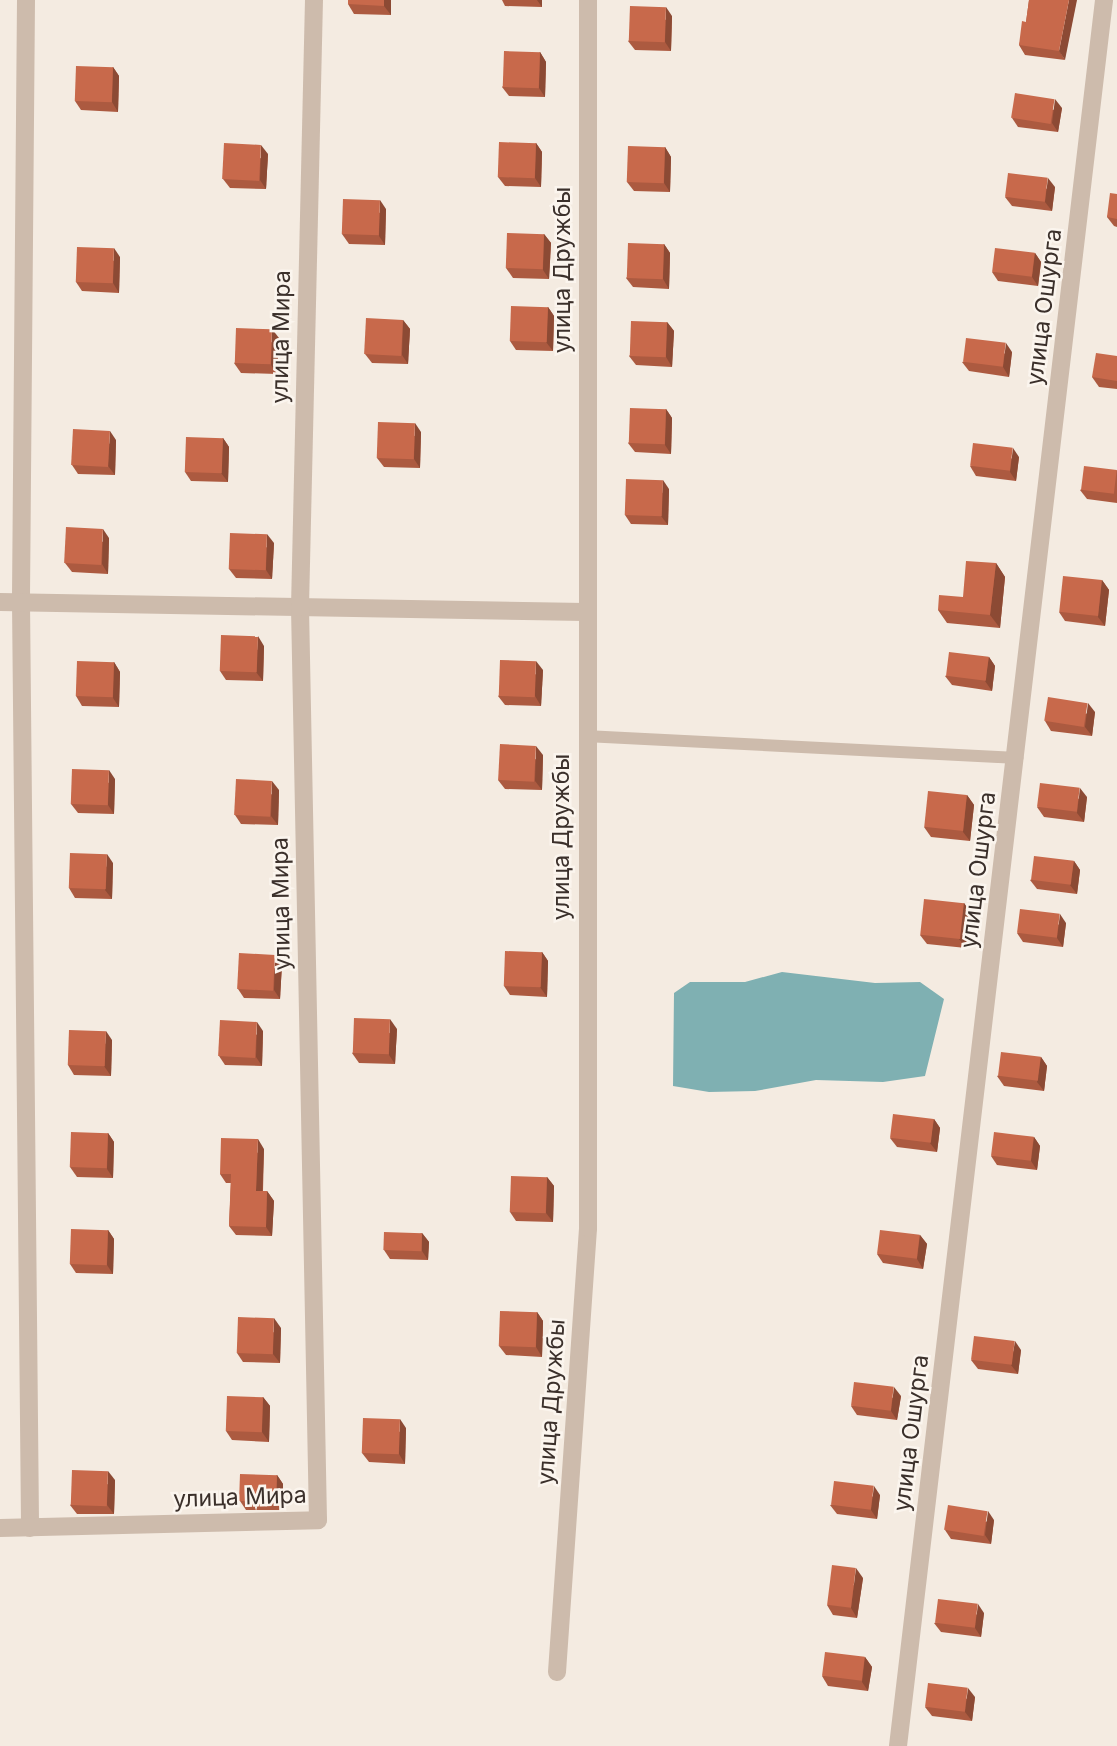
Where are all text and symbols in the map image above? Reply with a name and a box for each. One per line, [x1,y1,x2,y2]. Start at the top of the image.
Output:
street label: улица Дружбы [548,187,576,353]
street label: улица Ошурга [1021,227,1067,387]
street label: улица Мира [266,270,296,404]
street label: улица Дружбы [547,754,575,920]
street label: улица Ошурга [955,790,1001,950]
street label: улица Мира [266,837,296,971]
street label: улица Дружбы [531,1318,571,1486]
street label: улица Ошурга [888,1353,934,1513]
street label: улица Мира [173,1481,307,1513]

